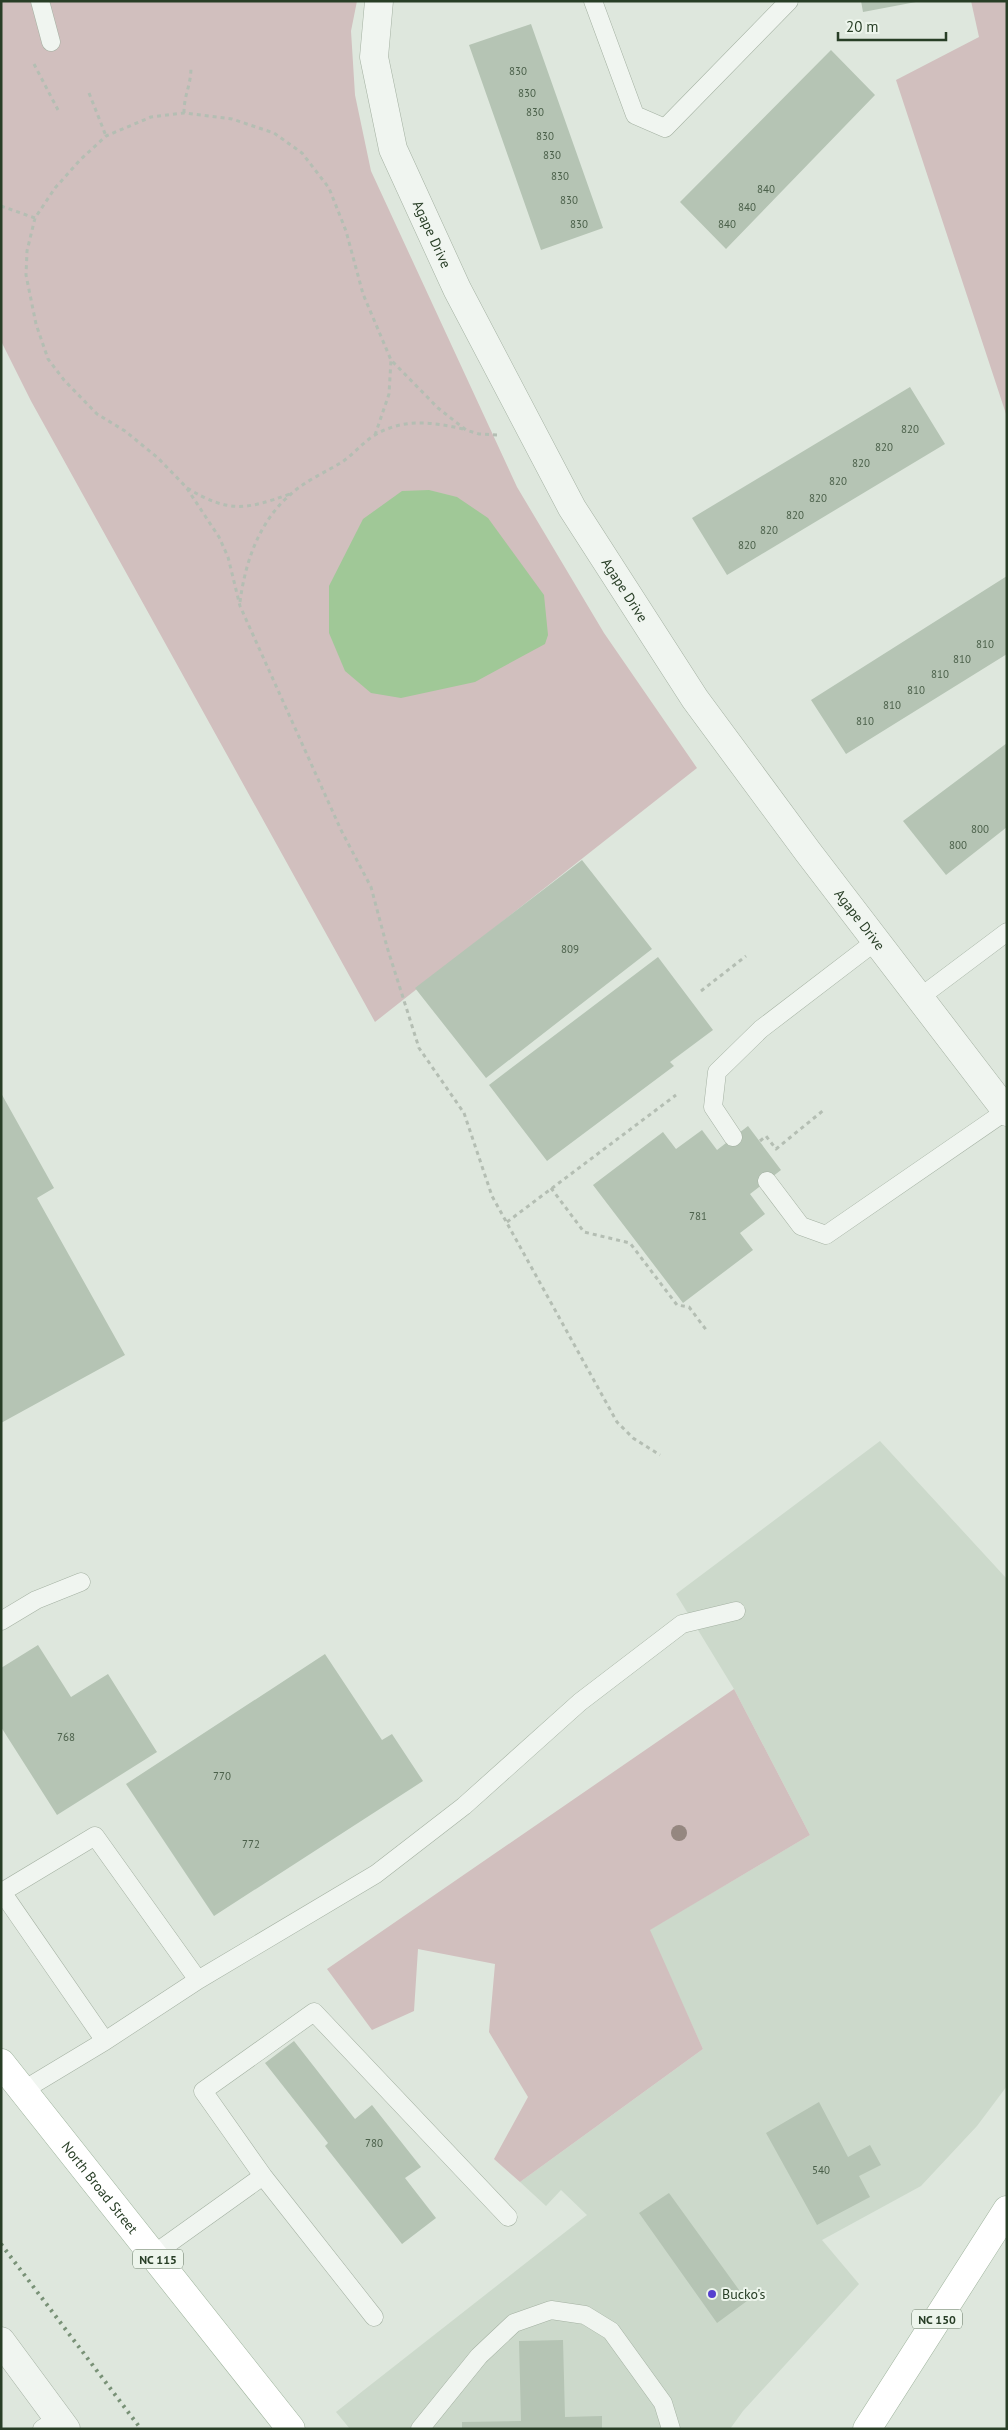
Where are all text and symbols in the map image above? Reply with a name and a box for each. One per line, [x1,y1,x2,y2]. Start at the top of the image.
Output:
scale bar [838,10,946,42]
text: 20 m [846,17,879,36]
house number: 830 [509,64,527,78]
house number: 830 [518,86,536,100]
house number: 830 [526,105,544,119]
house number: 830 [536,129,554,143]
house number: 830 [543,148,561,162]
house number: 830 [551,169,569,183]
house number: 840 [757,182,775,196]
house number: 830 [560,193,578,207]
street label: Agape Drive [409,198,455,271]
house number: 840 [738,200,756,214]
house number: 830 [570,217,588,231]
house number: 840 [718,217,736,231]
house number: 820 [901,422,919,436]
house number: 820 [875,440,893,454]
house number: 820 [852,456,870,470]
house number: 820 [829,474,847,488]
house number: 820 [809,491,827,505]
house number: 820 [786,508,804,522]
house number: 820 [760,523,778,537]
house number: 820 [738,538,756,552]
street label: Agape Drive [598,555,652,625]
house number: 810 [976,637,994,651]
house number: 810 [953,652,971,666]
house number: 810 [931,667,949,681]
house number: 810 [907,683,925,697]
house number: 810 [883,698,901,712]
house number: 810 [856,714,874,728]
house number: 800 [971,822,989,836]
house number: 800 [949,838,967,852]
street label: Agape Drive [831,885,889,954]
house number: 809 [561,942,579,956]
house number: 781 [689,1209,707,1223]
house number: 768 [57,1730,75,1744]
house number: 770 [213,1769,231,1783]
house number: 772 [242,1837,260,1851]
house number: 780 [365,2136,383,2150]
street label: North Broad Street [58,2138,142,2238]
house number: 540 [812,2163,830,2177]
road number: NC 115 [133,2250,183,2268]
place label: Bucko's [722,2285,766,2303]
marker: Bucko's [706,2288,718,2300]
road number: NC 150 [912,2310,962,2328]

